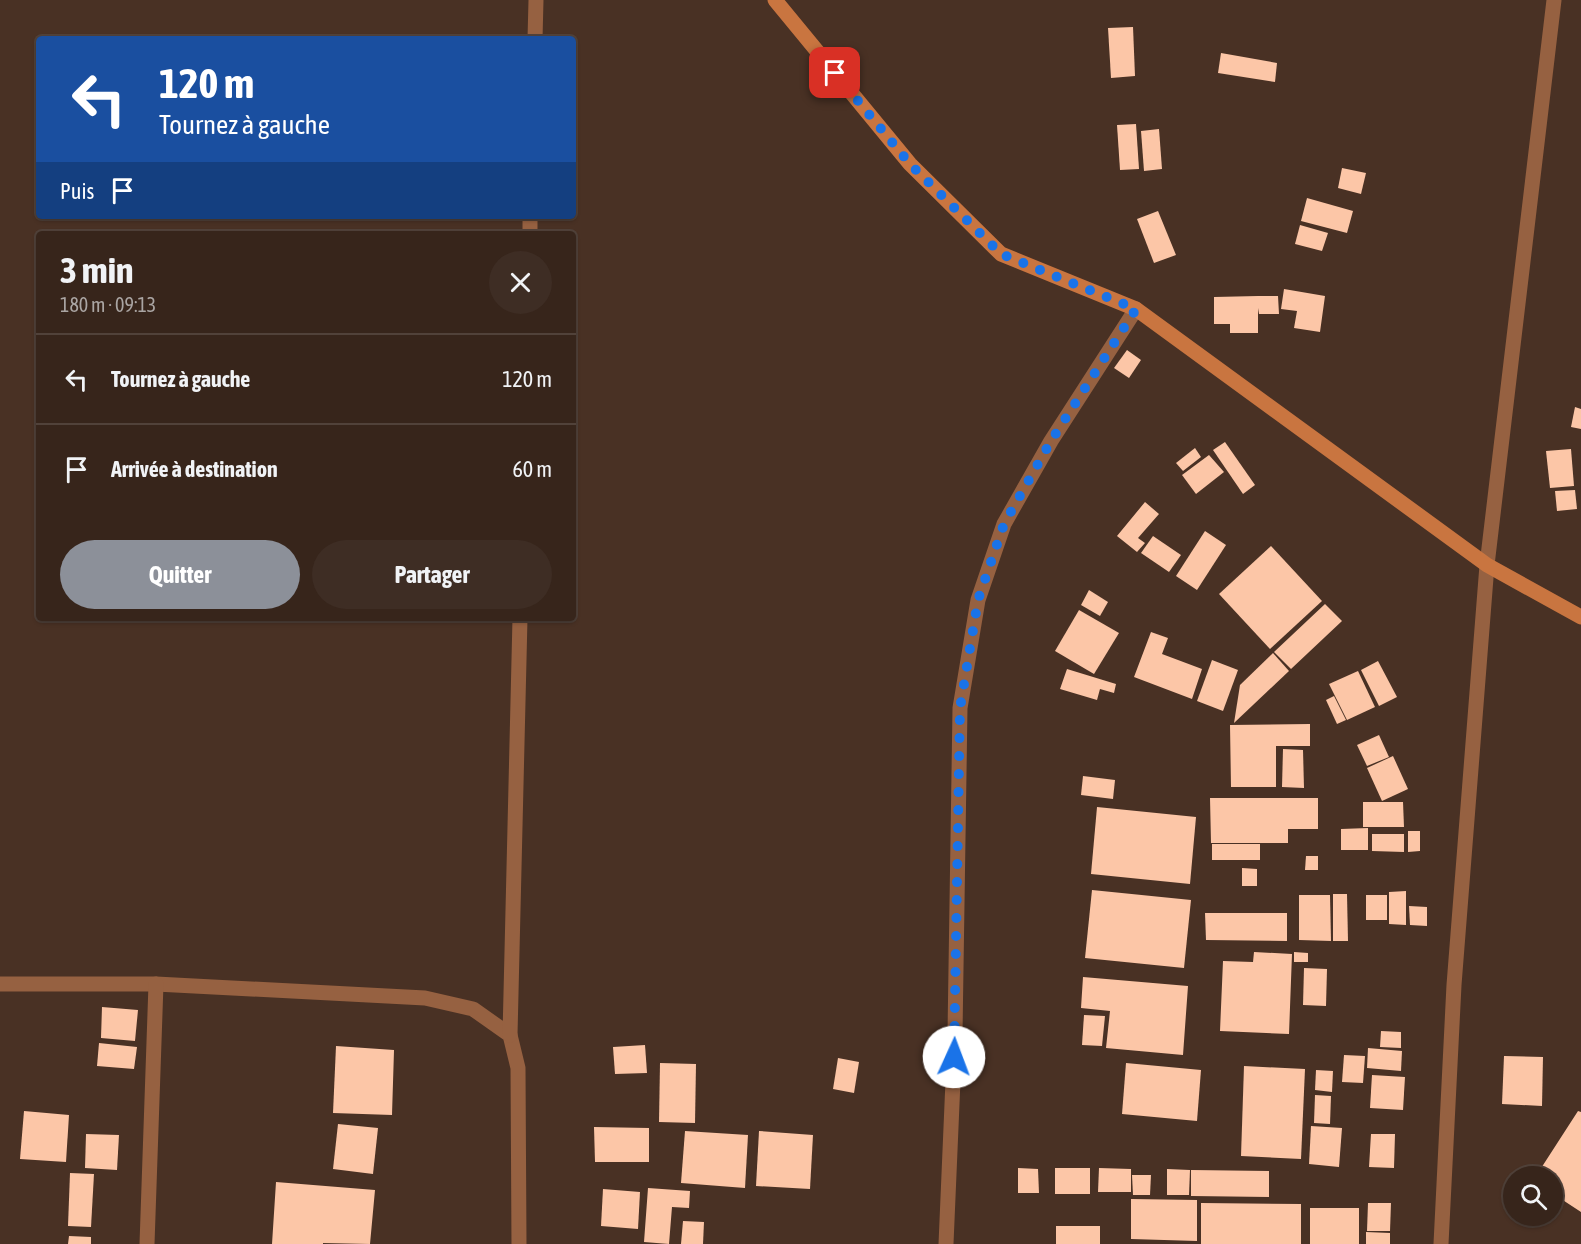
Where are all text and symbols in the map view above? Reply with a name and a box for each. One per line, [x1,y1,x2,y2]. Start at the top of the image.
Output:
pin [809,47,860,98]
icon: arrive [818,56,851,89]
text: 120 m [159,59,254,107]
icon: left [60,60,138,138]
text: Tournez à gauche [159,109,330,140]
icon: arrive [106,174,139,207]
text: Puis [60,178,94,204]
text: 3 min [60,249,134,291]
button: close [489,251,552,314]
text: 180 m · 09:13 [60,293,156,316]
icon: left [60,363,93,396]
text: Tournez à gauche [111,366,250,392]
text: 120 m [502,366,552,392]
icon: arrive [60,453,93,486]
text: Arrivée à destination [111,456,278,482]
text: 60 m [512,456,552,482]
button: Quitter [60,540,300,609]
button: Partager [312,540,552,609]
position arrow [922,1025,986,1089]
map controls [1503,1166,1563,1226]
button: search [1503,1166,1563,1226]

